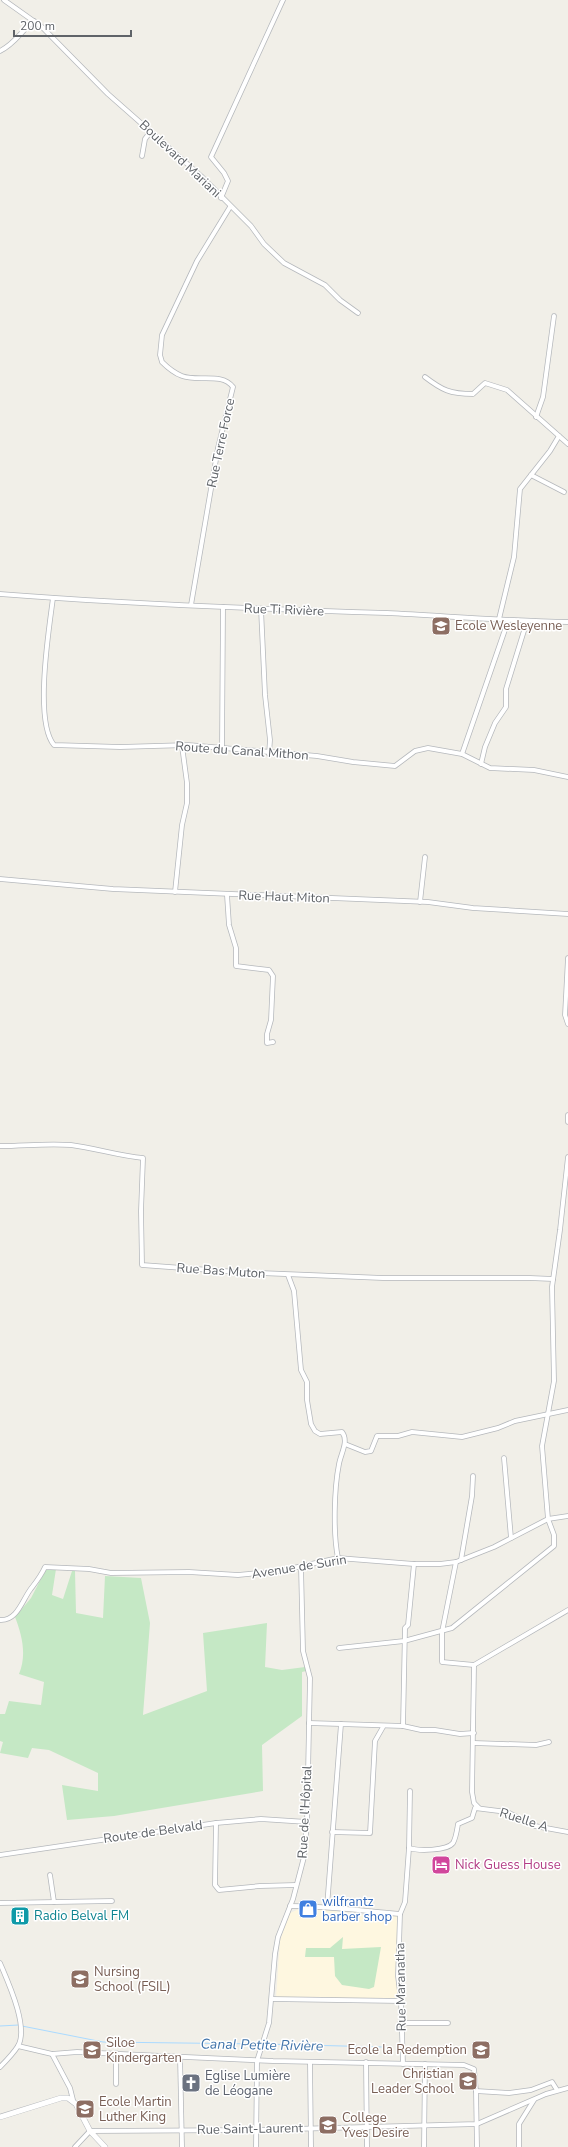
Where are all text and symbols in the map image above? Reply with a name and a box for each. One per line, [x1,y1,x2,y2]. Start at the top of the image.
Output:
scale bar [14,12,131,38]
text: 200 m [20,18,55,34]
street label: Boulevard Mariani [135,116,225,202]
street label: Rue Terre Force [203,397,239,489]
street label: Rue Ti Rivière [244,600,324,620]
school or university icon: Ecole Wesleyenne [430,615,452,637]
place label: Ecole Wesleyenne [455,617,562,635]
street label: Route du Canal Mithon [175,737,309,765]
street label: Rue Haut Miton [238,886,330,908]
street label: Rue Bas Muton [176,1259,266,1283]
street label: Avenue de Surin [250,1551,348,1583]
street label: Rue de l'Hôpital [294,1765,316,1859]
street label: Ruelle A [497,1804,551,1836]
street label: Route de Belvald [102,1816,204,1848]
hotel icon: Nick Guess House [430,1854,452,1876]
place label: Nick Guess House [455,1856,561,1874]
place label: wilfrantz barber shop [322,1893,392,1926]
shop icon: wilfrantz barber shop [297,1898,319,1920]
building icon: Radio Belval FM [9,1905,31,1927]
place label: Radio Belval FM [34,1907,129,1925]
street label: Rue Maranatha [391,1942,411,2032]
place label: Nursing School (FSIL) [94,1963,171,1996]
school or university icon: Nursing School (FSIL) [69,1968,91,1990]
place label: Siloe Kindergarten [106,2034,182,2067]
water label: Canal Petite Rivière [201,2034,324,2056]
school or university icon: Siloe Kindergarten [81,2039,103,2061]
school or university icon: Ecole la Redemption [470,2039,492,2061]
place label: Ecole la Redemption [347,2041,467,2059]
place label: Christian Leader School [371,2065,454,2098]
place label: Eglise Lumière de Léogane [205,2067,290,2100]
school or university icon: Christian Leader School [457,2070,479,2092]
church icon: Eglise Lumière de Léogane [180,2072,202,2094]
place label: Ecole Martin Luther King [99,2093,172,2126]
school or university icon: Ecole Martin Luther King [74,2098,96,2120]
place label: College Yves Desire [341,2109,409,2142]
school or university icon: College Yves Desire [317,2114,339,2136]
street label: Rue Saint-Laurent [197,2119,304,2139]

